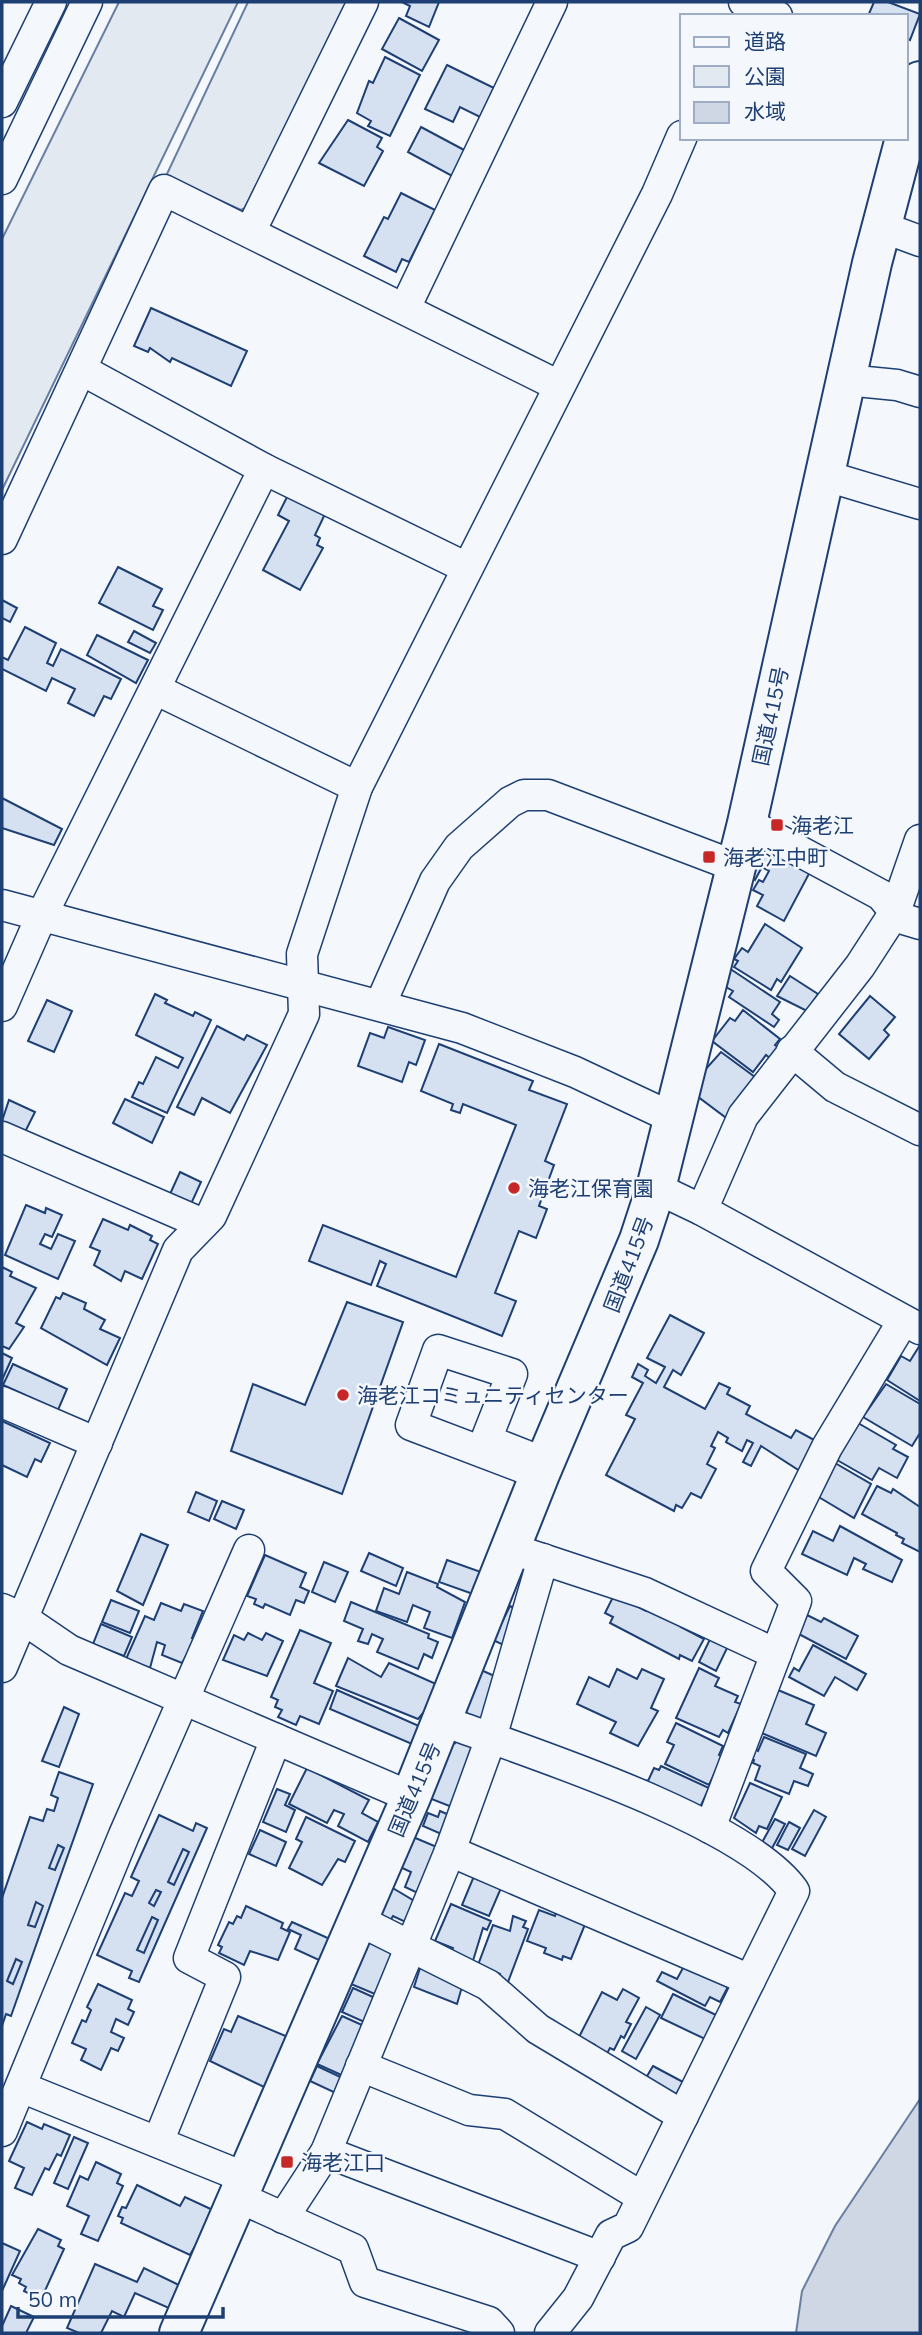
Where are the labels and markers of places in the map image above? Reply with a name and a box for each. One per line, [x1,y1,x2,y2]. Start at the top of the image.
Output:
place label: 海老江 [791,812,854,838]
marker: 海老江 [769,817,785,833]
place label: 海老江中町 [723,844,828,870]
marker: 海老江中町 [701,849,717,865]
place label: 海老江保育園 [528,1175,654,1201]
marker: 海老江保育園 [506,1180,522,1196]
place label: 海老江コミュニティセンター [357,1382,629,1408]
marker: 海老江コミュニティセンター [335,1387,351,1403]
place label: 海老江口 [301,2149,385,2175]
marker: 海老江口 [279,2154,295,2170]

